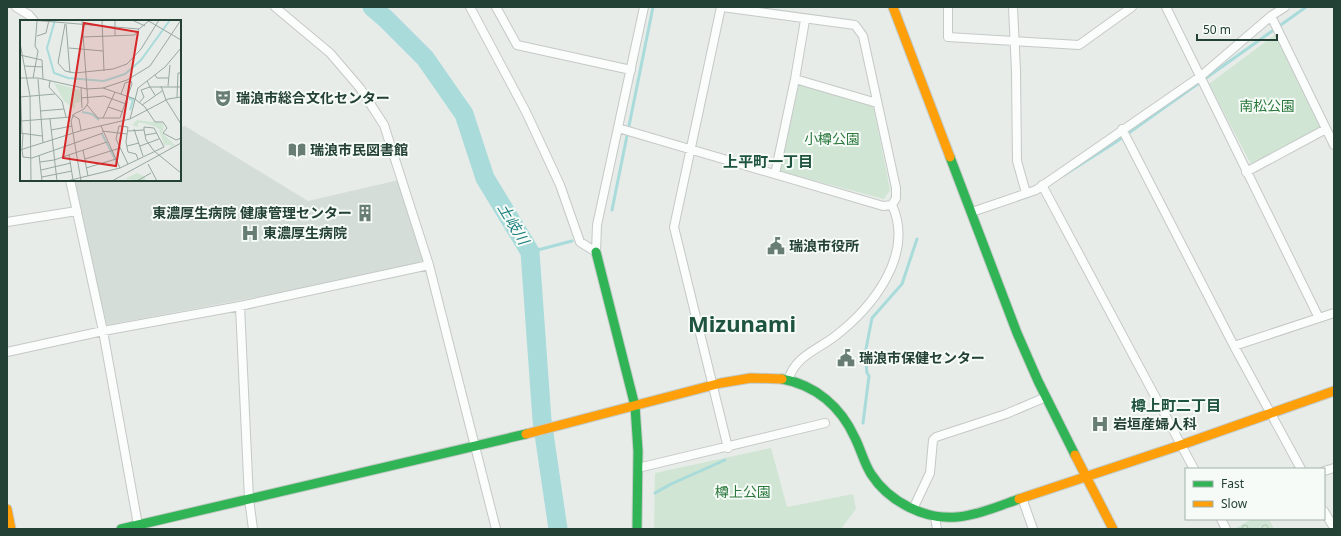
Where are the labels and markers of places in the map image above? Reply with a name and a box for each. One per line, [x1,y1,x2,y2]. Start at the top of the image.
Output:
theatre icon: 瑞浪市総合文化センター [213,88,233,108]
place label: 瑞浪市総合文化センター [236,88,390,107]
library icon: 瑞浪市民図書館 [287,140,307,160]
place label: 瑞浪市民図書館 [310,140,408,159]
place label: 東濃厚生病院 健康管理センター [152,203,352,222]
building icon: 東濃厚生病院 健康管理センター [355,203,375,223]
hospital icon: 東濃厚生病院 [240,223,260,243]
place label: 東濃厚生病院 [263,223,347,242]
public building icon: 瑞浪市役所 [766,236,786,256]
place label: 瑞浪市役所 [789,236,859,255]
public building icon: 瑞浪市保健センター [836,348,856,368]
place label: 瑞浪市保健センター [859,348,985,367]
hospital icon: 岩垣産婦人科 [1090,414,1110,434]
place label: 岩垣産婦人科 [1113,414,1197,433]

